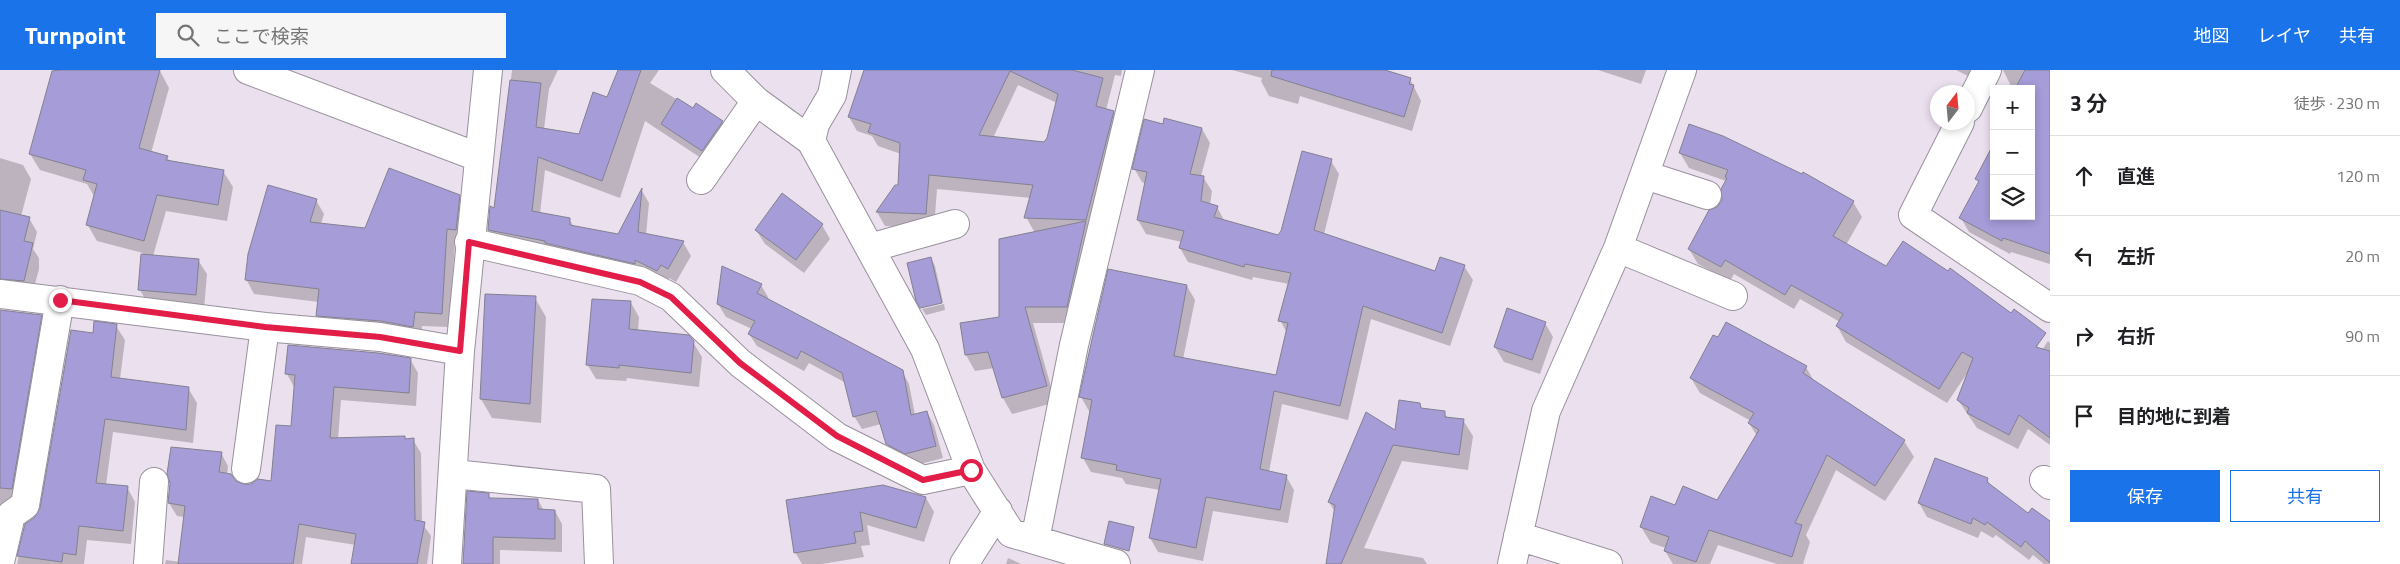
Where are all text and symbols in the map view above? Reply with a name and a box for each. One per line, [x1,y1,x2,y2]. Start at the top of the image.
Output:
search box [156,13,506,58]
text: Turnpoint [25,17,126,53]
icon: search [174,21,202,49]
text: ここで検索 [214,21,309,50]
text: 地図 [2194,22,2230,49]
text: レイヤ [2258,22,2311,49]
text: 共有 [2339,22,2375,49]
north arrow [1930,85,1975,130]
map controls [1990,85,2035,220]
button: + [1990,85,2035,130]
text: 3 分 [2070,87,2107,119]
text: 徒歩 · 230 m [2294,91,2380,115]
button: − [1990,130,2035,175]
text: 直進 [2117,161,2155,190]
icon: ahead [2070,162,2098,190]
text: 120 m [2336,164,2380,188]
button: layers [1990,175,2035,220]
text: 左折 [2117,241,2155,270]
icon: left [2070,242,2098,270]
text: 20 m [2345,244,2380,268]
route end [49,289,72,312]
text: 右折 [2117,321,2155,350]
icon: right [2070,322,2098,350]
text: 90 m [2345,324,2380,348]
text: 目的地に到着 [2117,401,2231,430]
icon: arrive [2070,402,2098,430]
route start [960,459,983,482]
button: 保存 [2070,470,2220,522]
button: 共有 [2230,470,2380,522]

